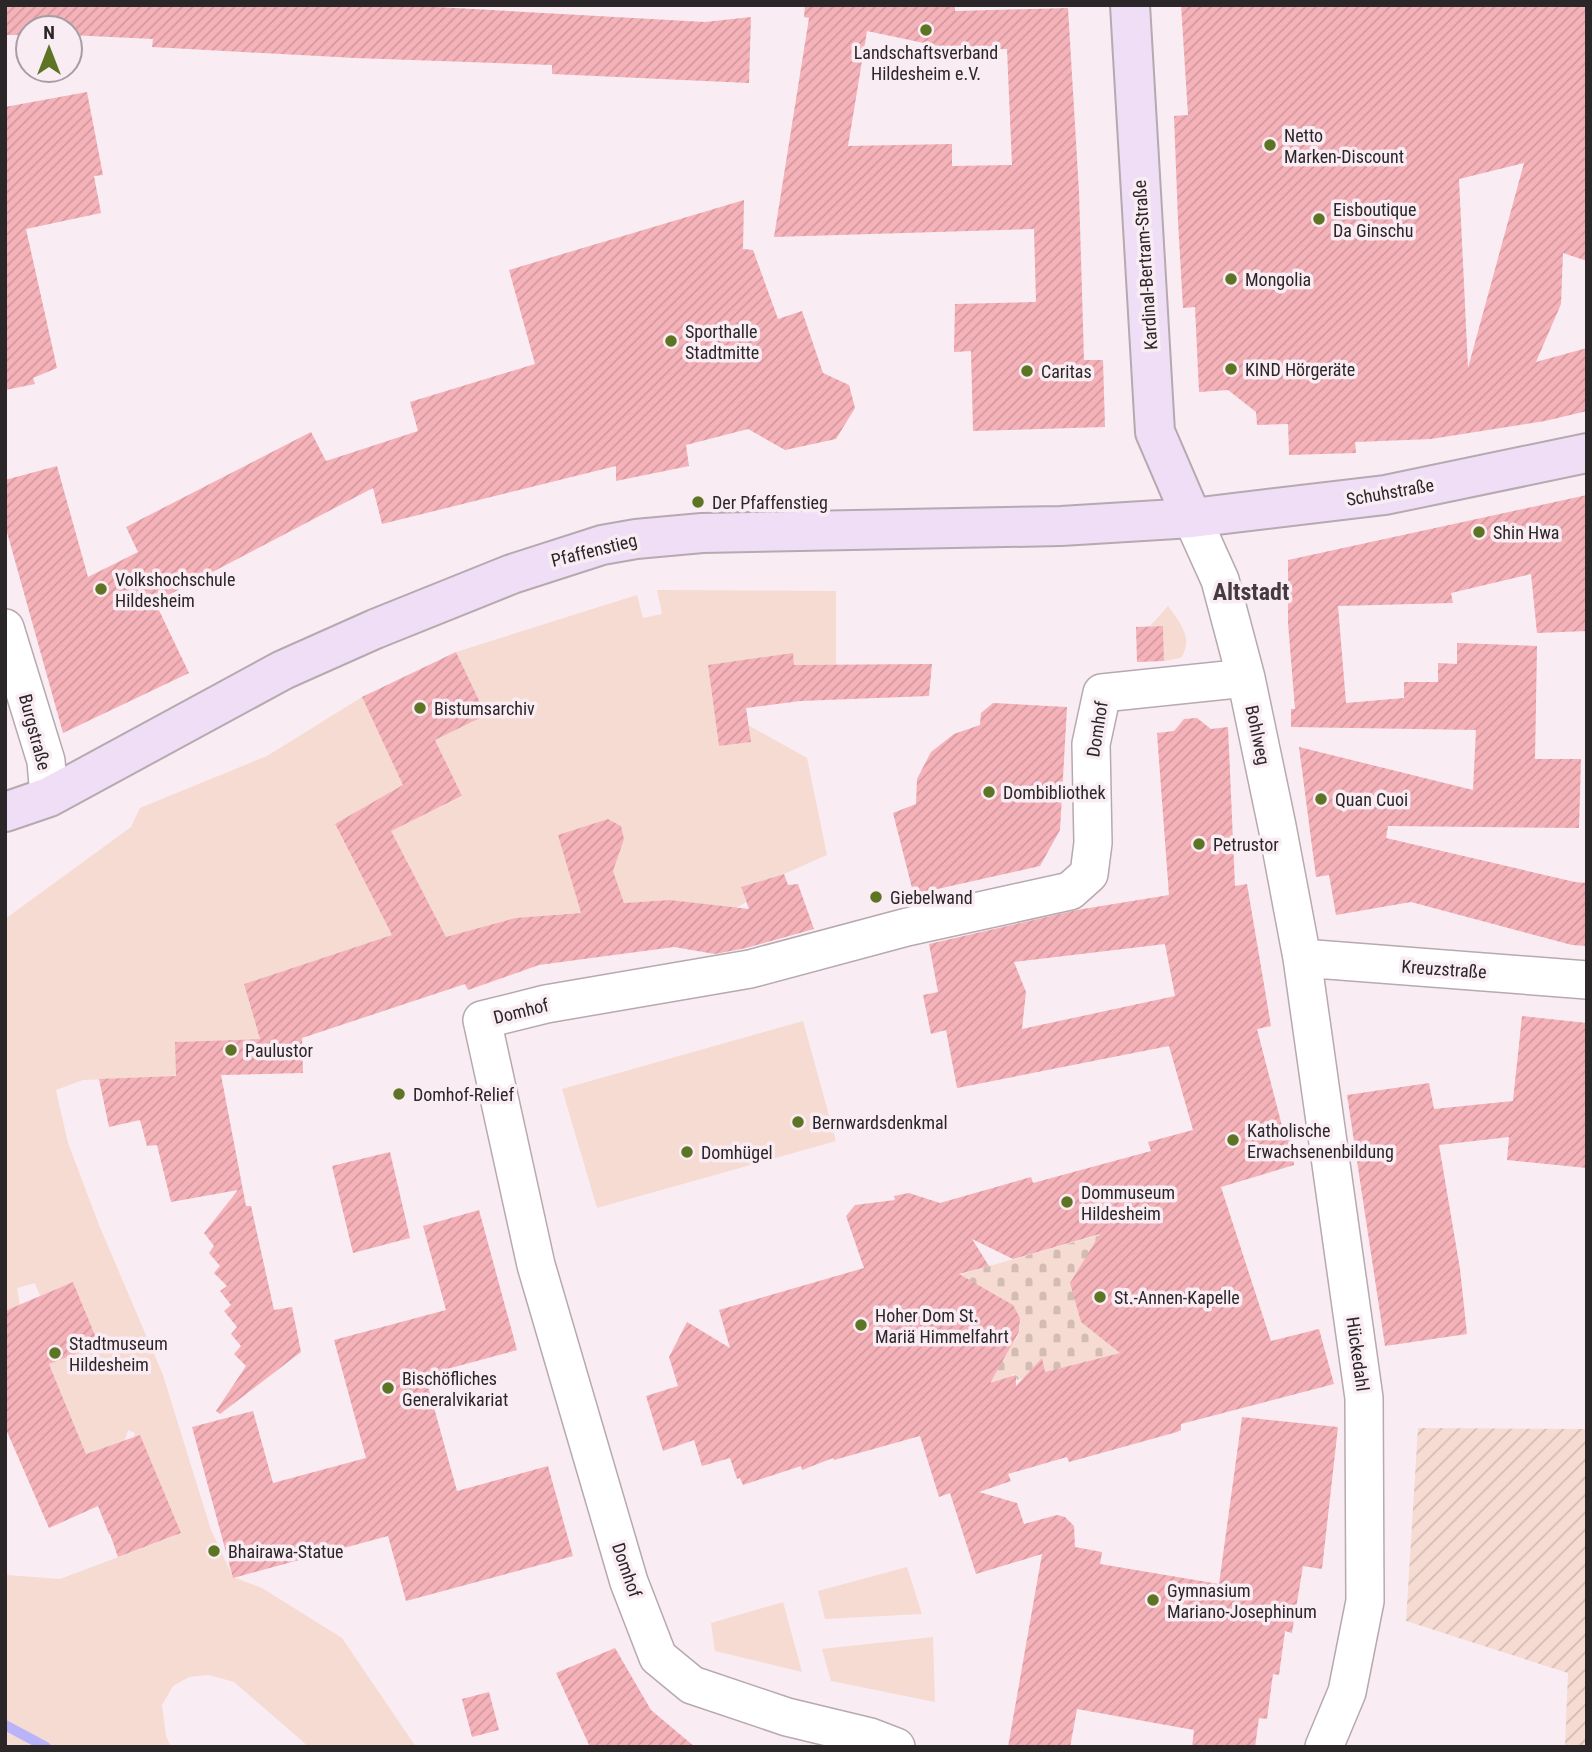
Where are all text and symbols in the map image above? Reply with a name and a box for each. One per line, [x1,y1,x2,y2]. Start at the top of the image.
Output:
north arrow [14,14,84,84]
text: N [43,21,55,44]
marker: Landschaftsverband Hildesheim e.V. [918,22,934,38]
place label: Landschaftsverband Hildesheim e.V. [854,42,998,84]
place label: Netto Marken-Discount [1284,125,1404,167]
marker: Netto Marken-Discount [1262,137,1278,153]
street label: Kardinal-Bertram-Straße [1129,179,1161,351]
place label: Eisboutique Da Ginschu [1333,199,1417,241]
marker: Eisboutique Da Ginschu [1311,211,1327,227]
place label: Mongolia [1245,269,1311,290]
marker: Mongolia [1223,271,1239,287]
place label: Sporthalle Stadtmitte [685,321,759,363]
marker: Sporthalle Stadtmitte [663,333,679,349]
place label: KIND Hörgeräte [1245,359,1355,380]
place label: Caritas [1041,361,1092,382]
marker: KIND Hörgeräte [1223,361,1239,377]
marker: Caritas [1019,363,1035,379]
street label: Schuhstraße [1344,474,1436,510]
place label: Der Pfaffenstieg [712,492,828,513]
marker: Der Pfaffenstieg [690,494,706,510]
place label: Shin Hwa [1493,522,1560,543]
marker: Shin Hwa [1471,524,1487,540]
street label: Pfaffenstieg [549,529,639,571]
place label: Volkshochschule Hildesheim [115,569,235,611]
district label: Altstadt [1213,578,1289,606]
marker: Volkshochschule Hildesheim [93,581,109,597]
street label: Burgstraße [15,692,55,772]
place label: Bistumsarchiv [434,698,535,719]
street label: Domhof [1082,699,1112,758]
marker: Bistumsarchiv [412,700,428,716]
street label: Bohlweg [1241,703,1275,767]
place label: Dombibliothek [1003,782,1106,803]
marker: Dombibliothek [981,784,997,800]
place label: Quan Cuoi [1335,789,1408,810]
marker: Quan Cuoi [1313,791,1329,807]
place label: Petrustor [1213,834,1279,855]
marker: Petrustor [1191,836,1207,852]
place label: Giebelwand [890,887,973,908]
marker: Giebelwand [868,889,884,905]
street label: Kreuzstraße [1401,956,1487,982]
street label: Domhof [491,994,551,1028]
place label: Paulustor [245,1040,313,1061]
marker: Paulustor [223,1042,239,1058]
place label: Domhof-Relief [413,1084,514,1105]
marker: Domhof-Relief [391,1086,407,1102]
place label: Bernwardsdenkmal [812,1112,948,1133]
marker: Bernwardsdenkmal [790,1114,806,1130]
place label: Katholische Erwachsenenbildung [1247,1120,1394,1162]
marker: Katholische Erwachsenenbildung [1225,1132,1241,1148]
place label: Domhügel [701,1142,773,1163]
marker: Domhügel [679,1144,695,1160]
place label: Dommuseum Hildesheim [1081,1182,1175,1224]
marker: Dommuseum Hildesheim [1059,1194,1075,1210]
place label: St.-Annen-Kapelle [1114,1287,1240,1308]
marker: St.-Annen-Kapelle [1092,1289,1108,1305]
place label: Hoher Dom St. Mariä Himmelfahrt [875,1305,1009,1347]
street label: Hückedahl [1342,1315,1374,1393]
marker: Hoher Dom St. Mariä Himmelfahrt [853,1317,869,1333]
place label: Stadtmuseum Hildesheim [69,1333,168,1375]
marker: Stadtmuseum Hildesheim [47,1345,63,1361]
place label: Bischöfliches Generalvikariat [402,1368,508,1410]
marker: Bischöfliches Generalvikariat [380,1380,396,1396]
street label: Domhof [608,1540,646,1600]
place label: Bhairawa-Statue [228,1541,344,1562]
marker: Bhairawa-Statue [206,1543,222,1559]
place label: Gymnasium Mariano-Josephinum [1167,1580,1317,1622]
marker: Gymnasium Mariano-Josephinum [1145,1592,1161,1608]

